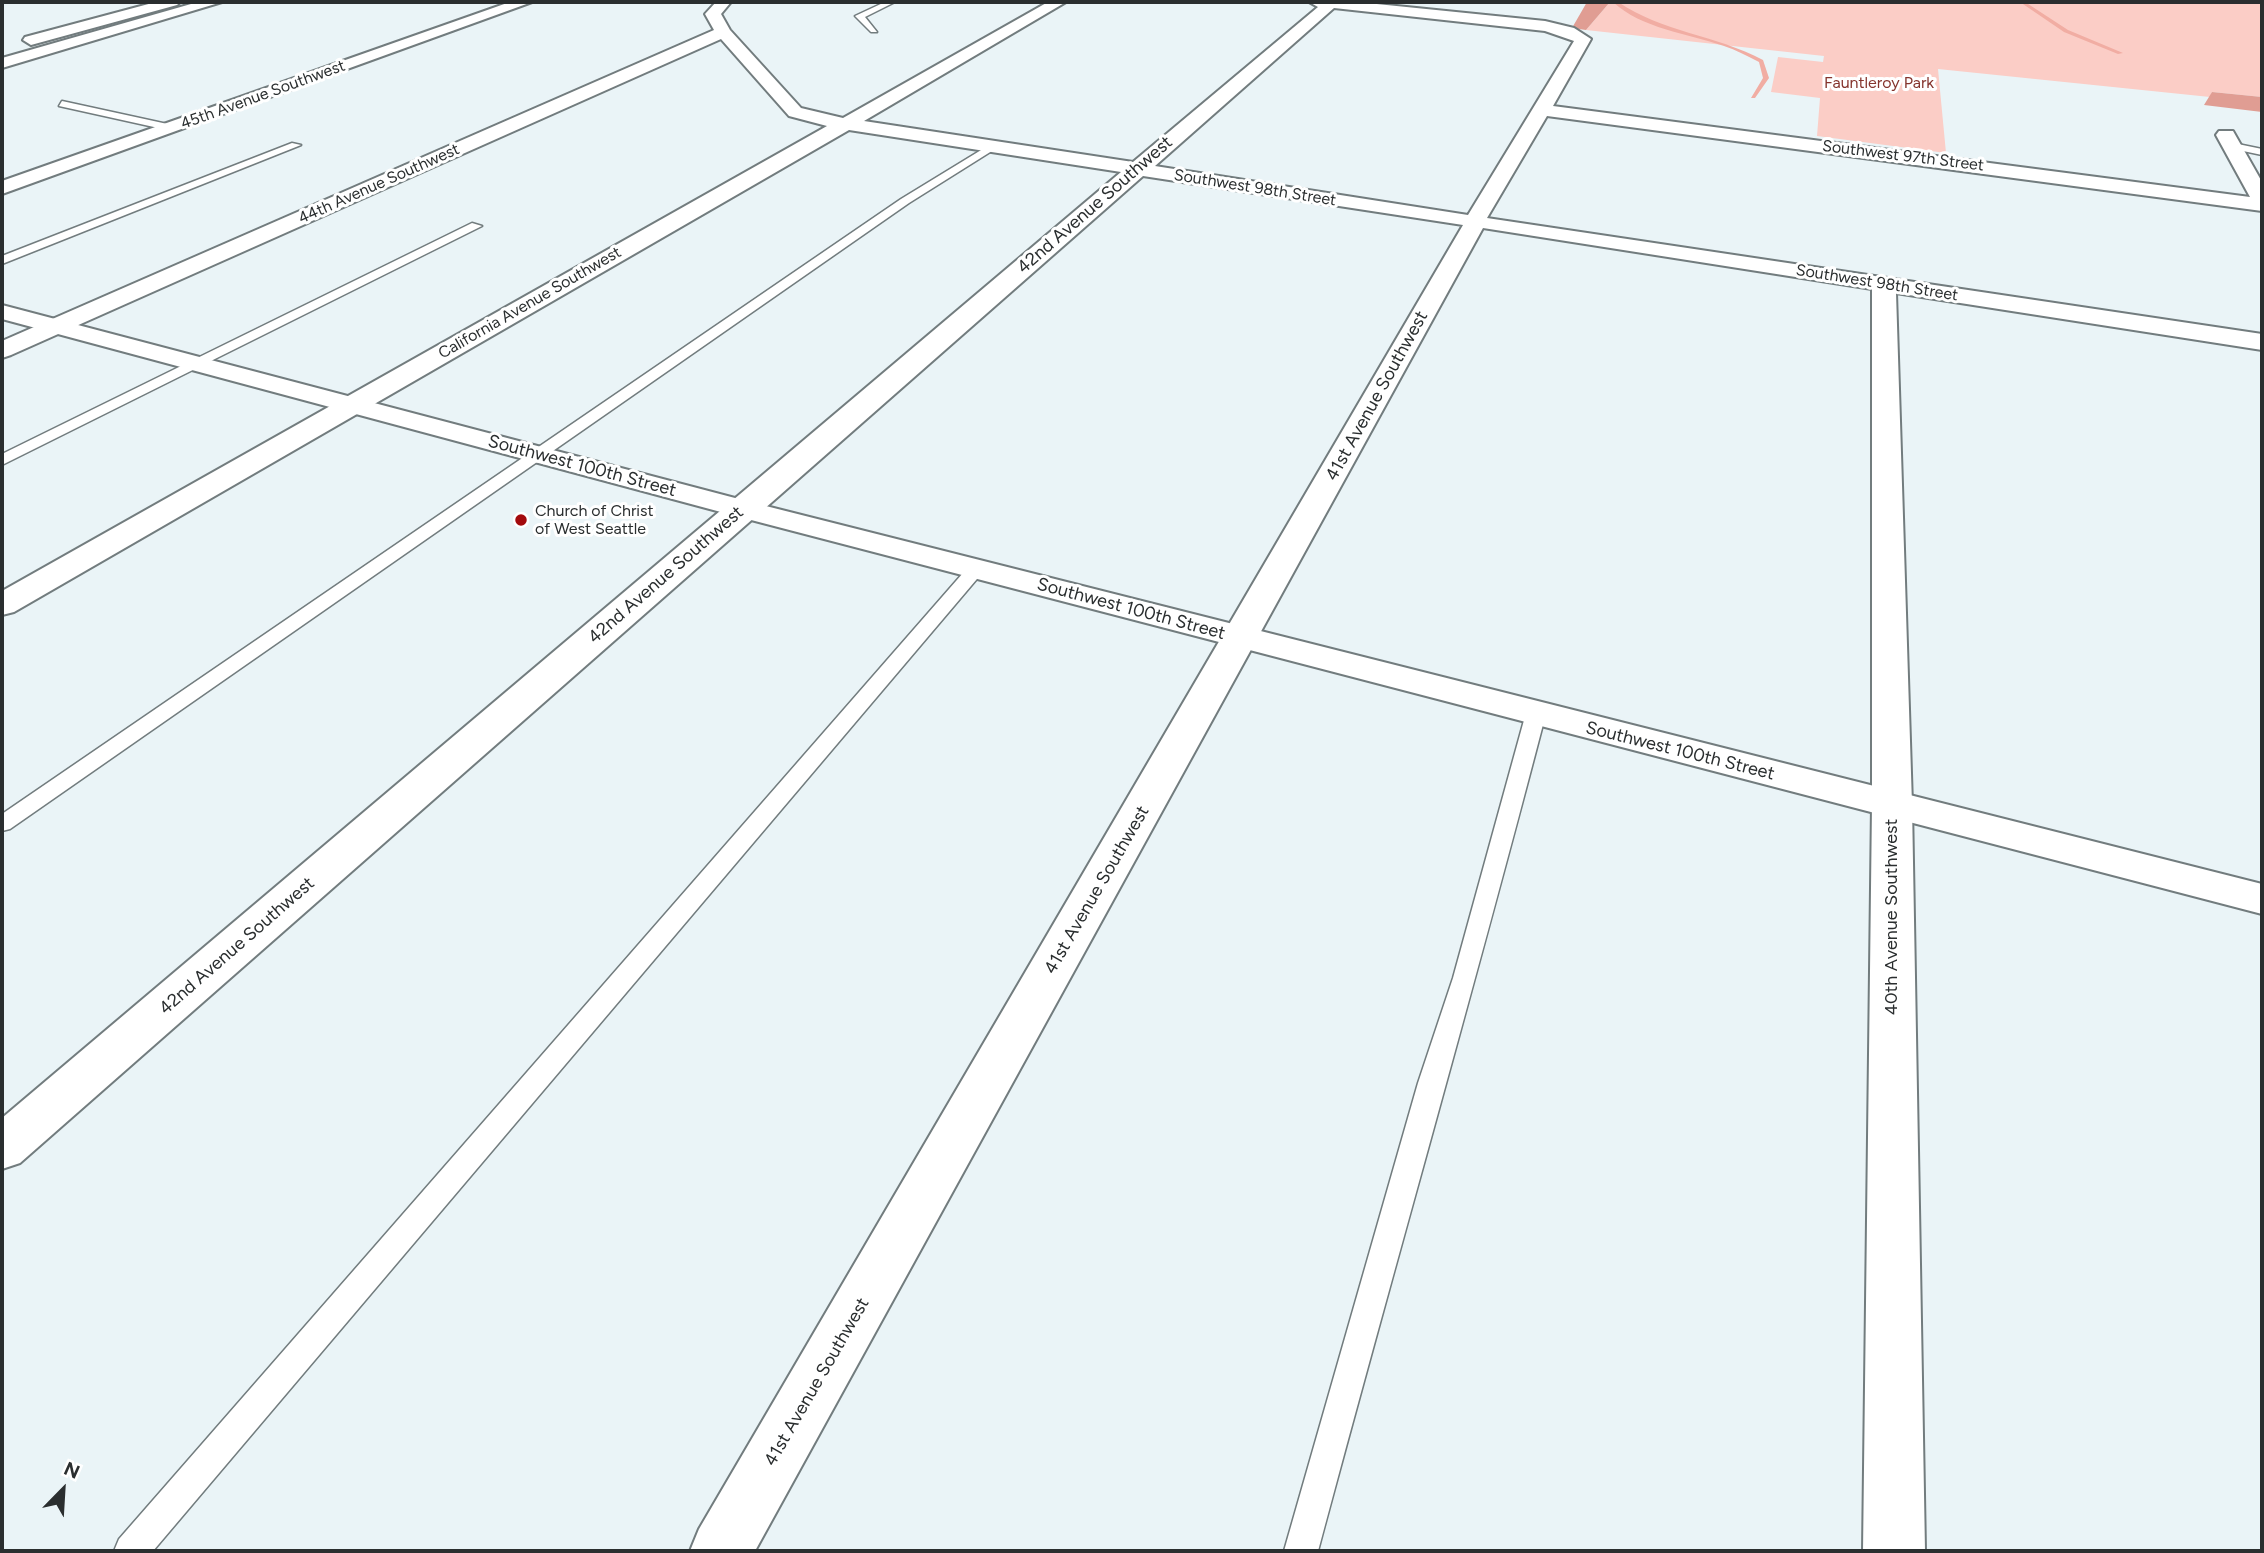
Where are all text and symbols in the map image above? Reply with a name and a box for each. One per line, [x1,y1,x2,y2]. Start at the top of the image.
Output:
street label: 45th Avenue Southwest [178,56,348,134]
park label: Fauntleroy Park [1824,73,1934,93]
street label: 42nd Avenue Southwest [1013,132,1177,278]
street label: Southwest 97th Street [1821,137,1985,175]
street label: 44th Avenue Southwest [295,140,463,228]
street label: Southwest 98th Street [1172,166,1338,210]
street label: California Avenue Southwest [435,243,625,363]
street label: Southwest 98th Street [1794,261,1960,305]
street label: 41st Avenue Southwest [1321,307,1433,485]
street label: Southwest 100th Street [486,430,678,502]
place label: Church of Christ of West Seattle [535,501,654,539]
street label: 42nd Avenue Southwest [584,502,748,648]
marker: Church of Christ of West Seattle [513,512,529,528]
street label: Southwest 100th Street [1035,573,1227,645]
street label: Southwest 100th Street [1583,717,1777,785]
street label: 41st Avenue Southwest [1040,802,1154,978]
street label: 40th Avenue Southwest [1881,819,1903,1015]
street label: 42nd Avenue Southwest [155,873,319,1019]
street label: 41st Avenue Southwest [760,1294,874,1470]
north arrow [28,1455,98,1525]
text: N [60,1457,83,1484]

